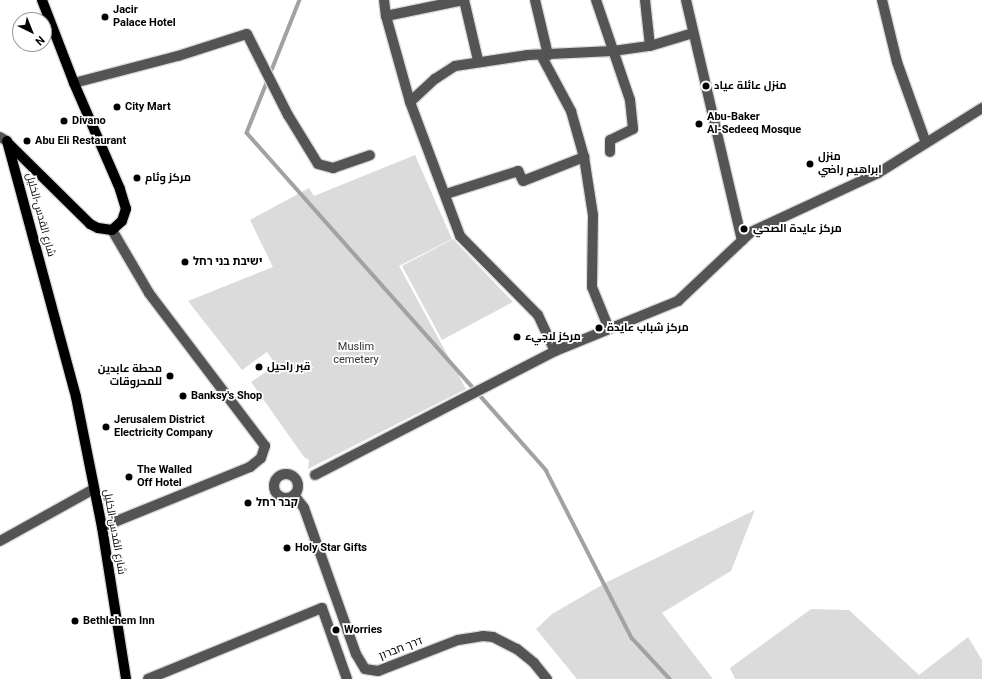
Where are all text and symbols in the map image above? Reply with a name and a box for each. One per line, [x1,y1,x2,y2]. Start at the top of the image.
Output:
place label: Jacir Palace Hotel [113,4,176,30]
north arrow [12,12,52,52]
marker: Jacir Palace Hotel [100,12,110,22]
text: N [33,33,47,48]
place label: منزل عائلة عياد [714,79,786,93]
marker: منزل عائلة عياد [701,81,711,91]
place label: City Mart [125,100,171,114]
marker: City Mart [112,102,122,112]
place label: Abu-Baker Al-Sedeeq Mosque [707,111,801,137]
place label: Divano [72,114,106,128]
marker: Divano [59,116,69,126]
marker: Abu-Baker Al-Sedeeq Mosque [694,119,704,129]
place label: Abu Eli Restaurant [35,134,126,148]
marker: Abu Eli Restaurant [22,136,32,146]
place label: منزل ابراهيم راضي [818,151,882,177]
marker: منزل ابراهيم راضي [805,159,815,169]
place label: مركز وئام [145,171,191,185]
street label: شارع القدس-الخليل [22,172,58,258]
marker: مركز وئام [132,173,142,183]
place label: مركز عايدة الصحي [753,222,842,236]
marker: مركز عايدة الصحي [738,223,750,235]
place label: ישיבת בני רחל [193,255,262,269]
marker: ישיבת בני רחל [180,257,190,267]
place label: مركز شباب عايدة [607,321,689,335]
marker: مركز شباب عايدة [594,323,604,333]
place label: مركز لاجيء [525,330,581,344]
marker: مركز لاجيء [512,332,522,342]
park label: Muslim cemetery [333,341,379,367]
place label: قبر راحيل [267,360,310,374]
marker: قبر راحيل [254,362,264,372]
place label: محطة عابدين للمحروقات [98,363,162,389]
marker: محطة عابدين للمحروقات [165,371,175,381]
place label: Banksy's Shop [191,389,262,403]
marker: Banksy's Shop [178,391,188,401]
place label: Jerusalem District Electricity Company [114,414,213,440]
marker: Jerusalem District Electricity Company [101,422,111,432]
place label: The Walled Off Hotel [137,464,192,490]
marker: The Walled Off Hotel [124,472,134,482]
street label: شارع القدس-الخليل [100,488,128,576]
place label: קבר רחל [256,496,298,510]
marker: קבר רחל [243,498,253,508]
place label: Holy Star Gifts [295,541,367,555]
marker: Holy Star Gifts [282,543,292,553]
place label: Bethlehem Inn [83,614,155,628]
marker: Bethlehem Inn [70,616,80,626]
place label: Worries [344,623,382,637]
marker: Worries [331,625,341,635]
street label: דרך חברון [377,635,425,663]

